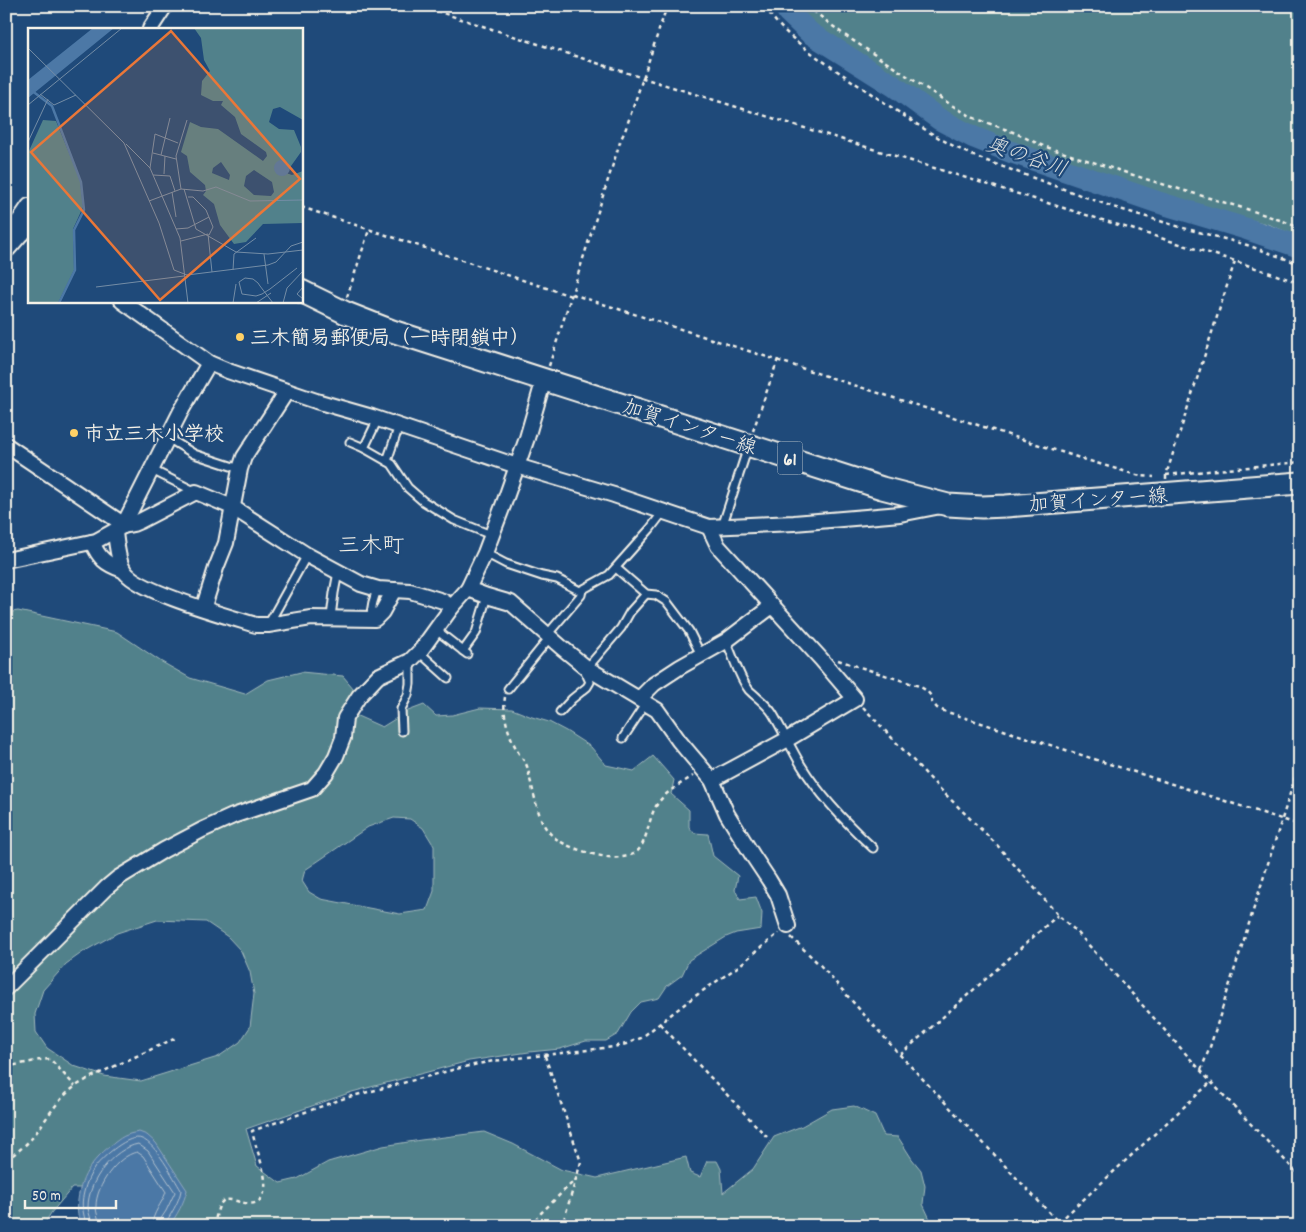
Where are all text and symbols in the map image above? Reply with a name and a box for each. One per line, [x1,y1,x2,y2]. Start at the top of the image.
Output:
inset map [28,28,302,302]
water label: 奥の谷川 [981,131,1071,187]
place label: 三木簡易郵便局（一時閉鎖中） [250,326,530,354]
marker: 三木簡易郵便局（一時閉鎖中） [234,331,246,343]
street label: 加賀インター線 [619,394,760,464]
place label: 市立三木小学校 [84,422,224,450]
marker: 市立三木小学校 [68,427,80,439]
road number: 61 [778,442,802,474]
street label: 加賀インター線 [1028,483,1169,521]
district label: 三木町 [338,532,404,563]
scale bar [25,1177,116,1209]
text: 50 m [32,1186,61,1208]

